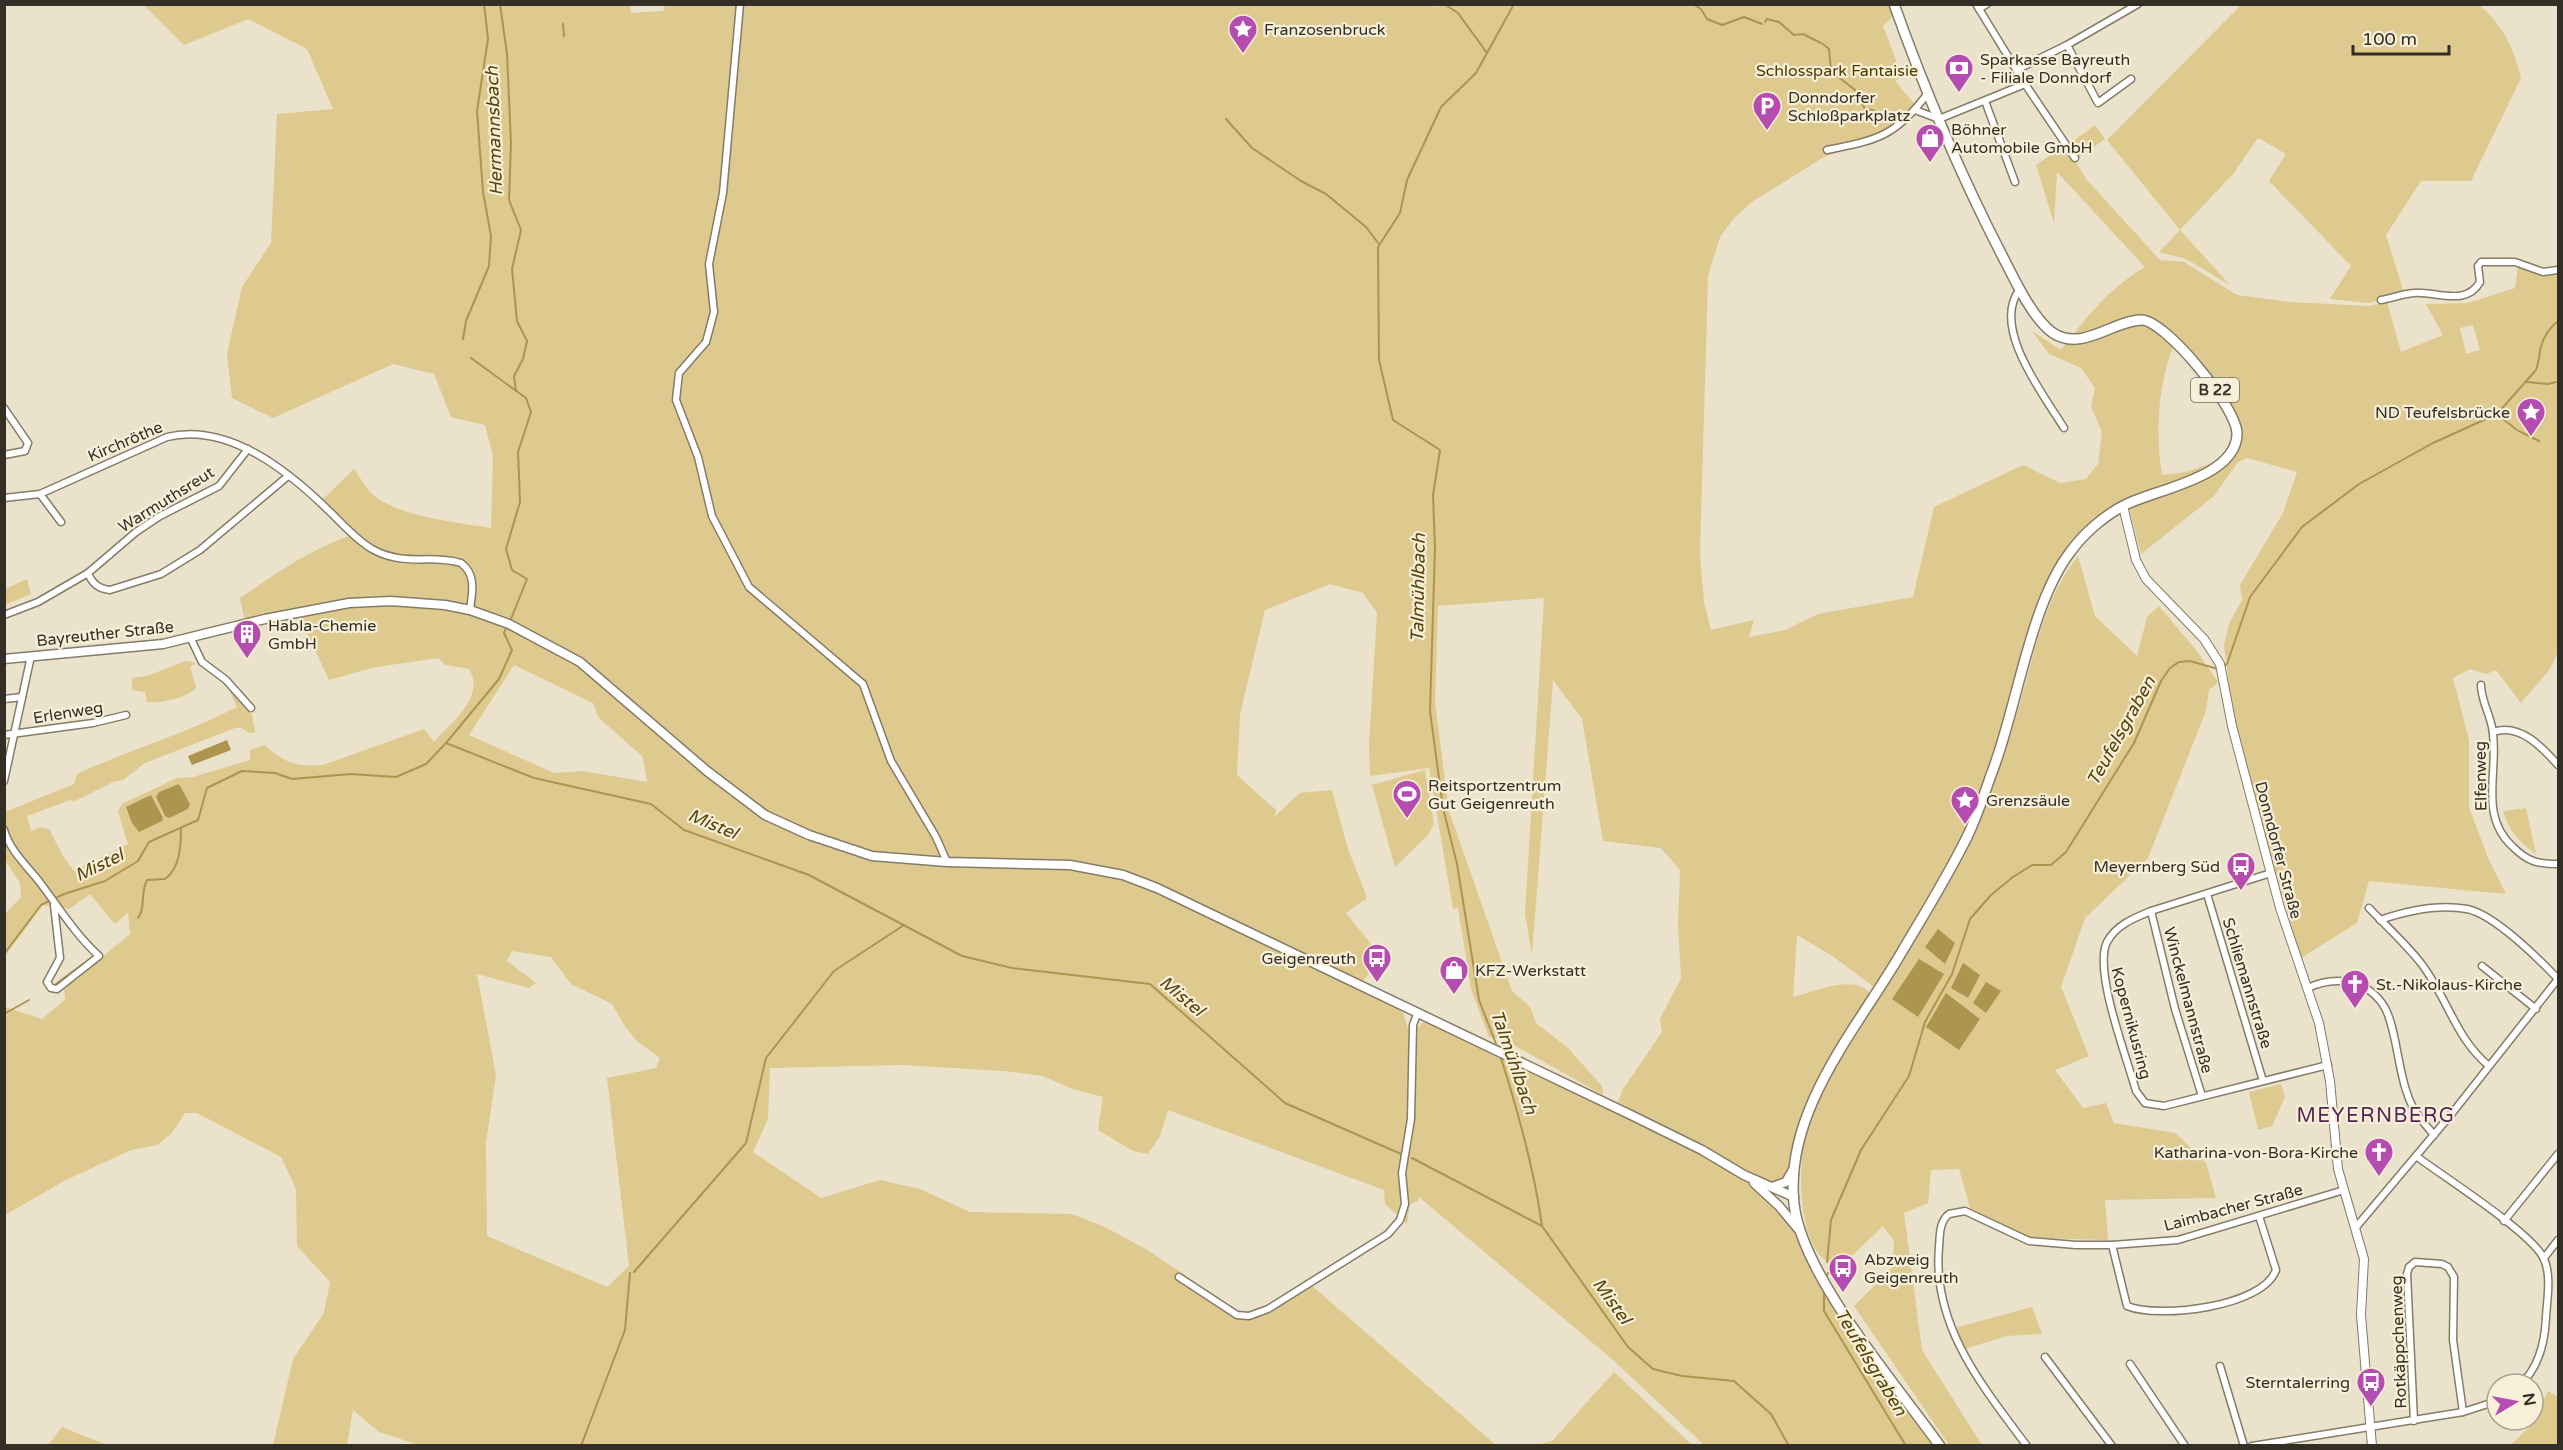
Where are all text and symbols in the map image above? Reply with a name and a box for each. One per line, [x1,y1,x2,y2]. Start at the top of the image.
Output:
place icon: Franzosenbruck [1227,13,1259,55]
scale bar [2353,18,2449,56]
place label: Franzosenbruck [1264,20,1386,40]
text: 100 m [2362,28,2417,50]
place label: Sparkasse Bayreuth - Filiale Donndorf [1980,50,2130,88]
bank icon: Sparkasse Bayreuth - Filiale Donndorf [1943,52,1975,94]
park label: Schlosspark Fantaisie [1756,61,1918,81]
water label: Hermannsbach [481,65,507,196]
place label: Donndorfer Schloßparkplatz [1788,88,1910,126]
parking icon: Donndorfer Schloßparkplatz [1751,90,1783,132]
place label: Böhner Automobile GmbH [1951,120,2093,158]
shop icon: Böhner Automobile GmbH [1914,122,1946,164]
road number: B 22 [2191,378,2239,402]
place icon: ND Teufelsbrücke [2515,396,2547,438]
place label: ND Teufelsbrücke [2375,403,2510,423]
street label: Kirchröthe [85,417,166,467]
street label: Warmuthsreut [115,462,218,537]
water label: Talmühlbach [1406,532,1430,643]
place label: Habla-Chemie GmbH [268,616,376,654]
street label: Bayreuther Straße [35,617,175,651]
building icon: Habla-Chemie GmbH [231,618,263,660]
water label: Teufelsgraben [2082,672,2161,789]
street label: Erlenweg [32,698,105,728]
street label: Elfenweg [2470,741,2492,811]
place label: Reitsportzentrum Gut Geigenreuth [1428,776,1562,814]
sports icon: Reitsportzentrum Gut Geigenreuth [1391,778,1423,820]
street label: Donndorfer Straße [2250,779,2306,921]
place icon: Grenzsäule [1949,784,1981,826]
place label: Grenzsäule [1986,791,2070,811]
water label: Mistel [685,804,743,845]
water label: Mistel [71,843,129,886]
bus stop icon: Meyernberg Süd [2225,850,2257,892]
place label: Meyernberg Süd [2094,857,2220,877]
street label: Schliemannstraße [2218,915,2276,1051]
street label: Winckelmannstraße [2159,925,2217,1076]
bus stop icon: Geigenreuth [1361,942,1393,984]
place label: Geigenreuth [1261,949,1356,969]
shop icon: KFZ-Werkstatt [1438,954,1470,996]
place label: KFZ-Werkstatt [1475,961,1586,981]
street label: Kopernikusring [2106,965,2156,1082]
church icon: St.-Nikolaus-Kirche [2339,968,2371,1010]
water label: Mistel [1155,971,1211,1023]
place label: St.-Nikolaus-Kirche [2376,975,2522,995]
water label: Talmühlbach [1486,1007,1542,1118]
district label: MEYERNBERG [2297,1104,2455,1128]
church icon: Katharina-von-Bora-Kirche [2363,1136,2395,1178]
place label: Katharina-von-Bora-Kirche [2154,1143,2358,1163]
street label: Laimbacher Straße [2162,1180,2305,1236]
place label: Abzweig Geigenreuth [1864,1250,1959,1288]
bus stop icon: Abzweig Geigenreuth [1827,1252,1859,1294]
water label: Mistel [1588,1274,1638,1330]
street label: Rotkäppchenweg [2387,1275,2411,1409]
water label: Teufelsgraben [1830,1304,1912,1421]
bus stop icon: Sterntalerring [2355,1366,2387,1408]
north arrow [2485,1372,2545,1432]
place label: Sterntalerring [2246,1373,2350,1393]
text: N [2518,1392,2540,1408]

